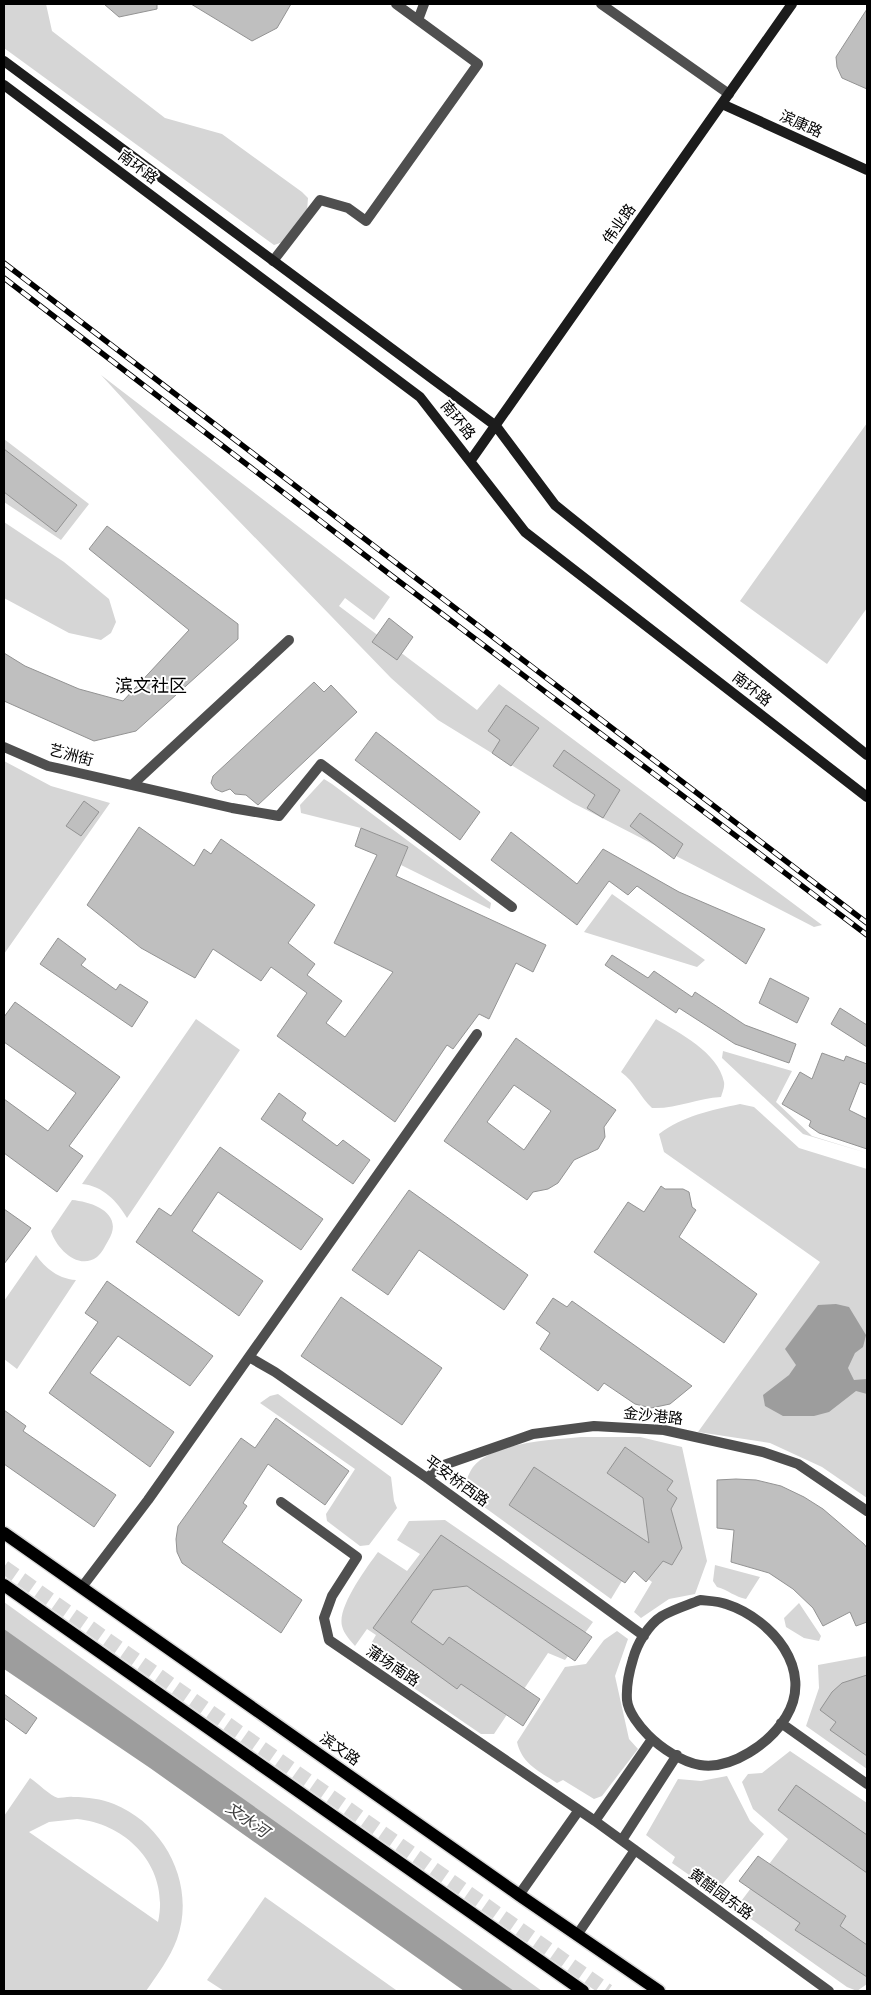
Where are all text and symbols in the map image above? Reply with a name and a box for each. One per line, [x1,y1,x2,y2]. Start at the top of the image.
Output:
street label: 滨康路 [777,107,825,141]
street label: 南环路 [115,146,161,188]
street label: 伟业路 [599,200,639,248]
street label: 南环路 [437,397,479,443]
street label: 南环路 [729,668,775,710]
district label: 滨文社区 [115,675,187,697]
street label: 艺洲街 [47,740,95,770]
street label: 金沙港路 [622,1404,684,1428]
street label: 平安桥西路 [421,1452,493,1510]
street label: 蒲场南路 [363,1642,423,1690]
street label: 滨文路 [316,1729,364,1769]
water label: 文水河 [222,1798,275,1844]
street label: 黄醋园东路 [685,1865,757,1923]

